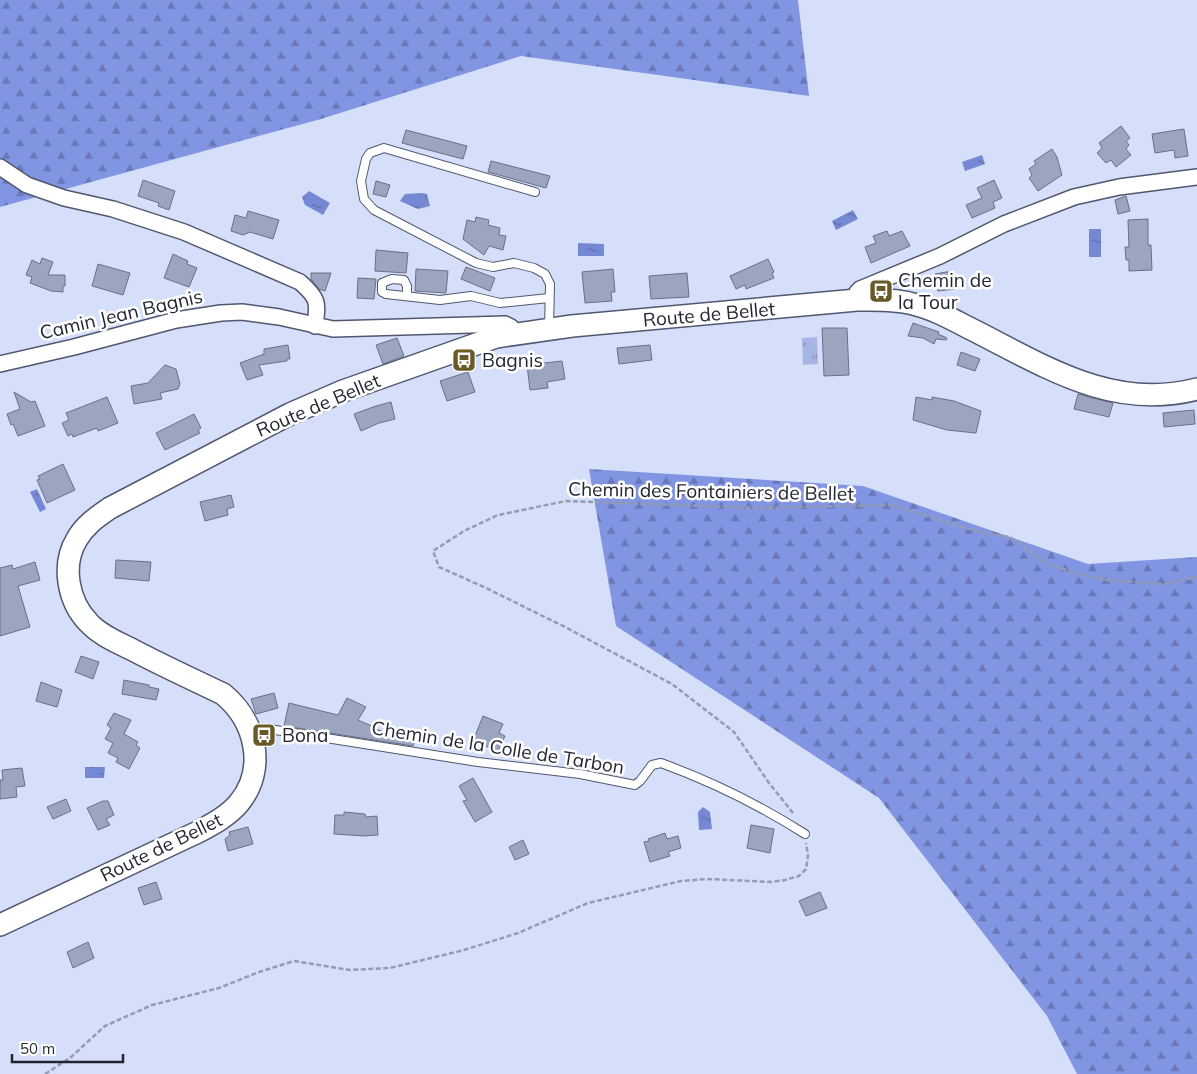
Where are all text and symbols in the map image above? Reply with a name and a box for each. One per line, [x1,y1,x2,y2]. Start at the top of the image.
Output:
place label: Chemin de la Tour [898,268,992,314]
bus stop icon: Chemin de la Tour [868,278,894,304]
street label: Camin Jean Bagnis [37,284,205,344]
street label: Route de Bellet [642,296,776,332]
bus stop icon: Bagnis [451,347,477,373]
place label: Bagnis [482,348,543,372]
street label: Route de Bellet [252,368,384,442]
street label: Chemin des Fontainiers de Bellet [568,477,854,505]
street label: Chemin de la Colle de Tarbon [370,715,626,779]
bus stop icon: Bona [251,722,277,748]
place label: Bona [282,723,328,747]
street label: Route de Bellet [96,807,226,887]
scale bar [12,1032,124,1064]
text: 50 m [20,1039,55,1058]

